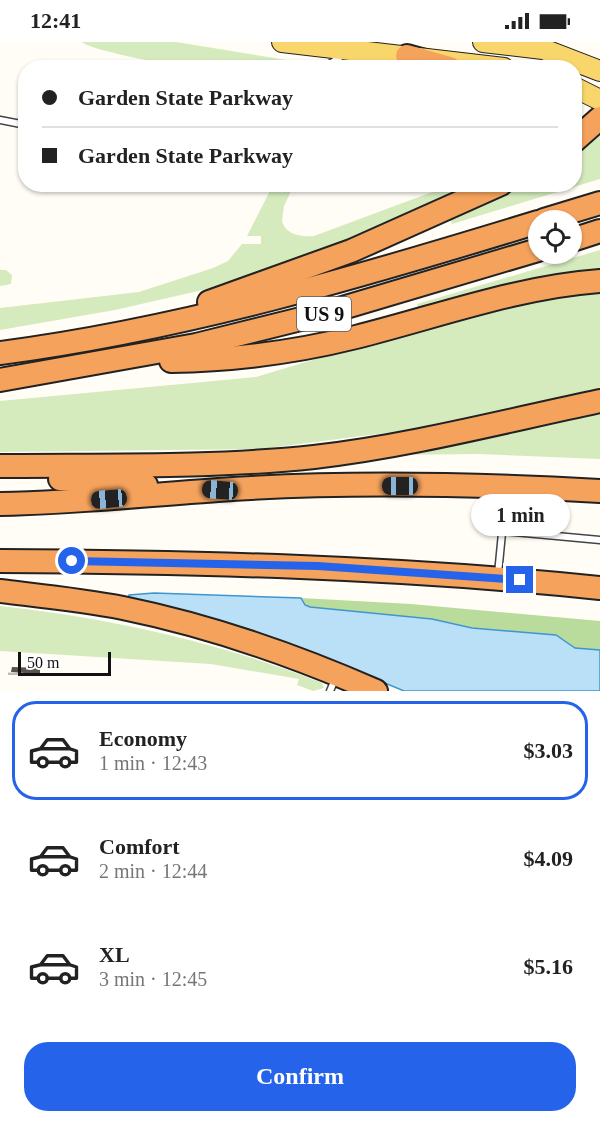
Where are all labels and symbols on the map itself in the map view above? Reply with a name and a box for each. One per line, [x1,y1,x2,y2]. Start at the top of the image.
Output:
road number: US 9 [297,297,351,331]
car [382,477,418,495]
car [201,480,239,500]
car [90,488,128,510]
callout: 1 min [470,493,570,535]
route start [58,547,85,574]
route end [506,566,533,593]
scale bar [18,649,111,676]

